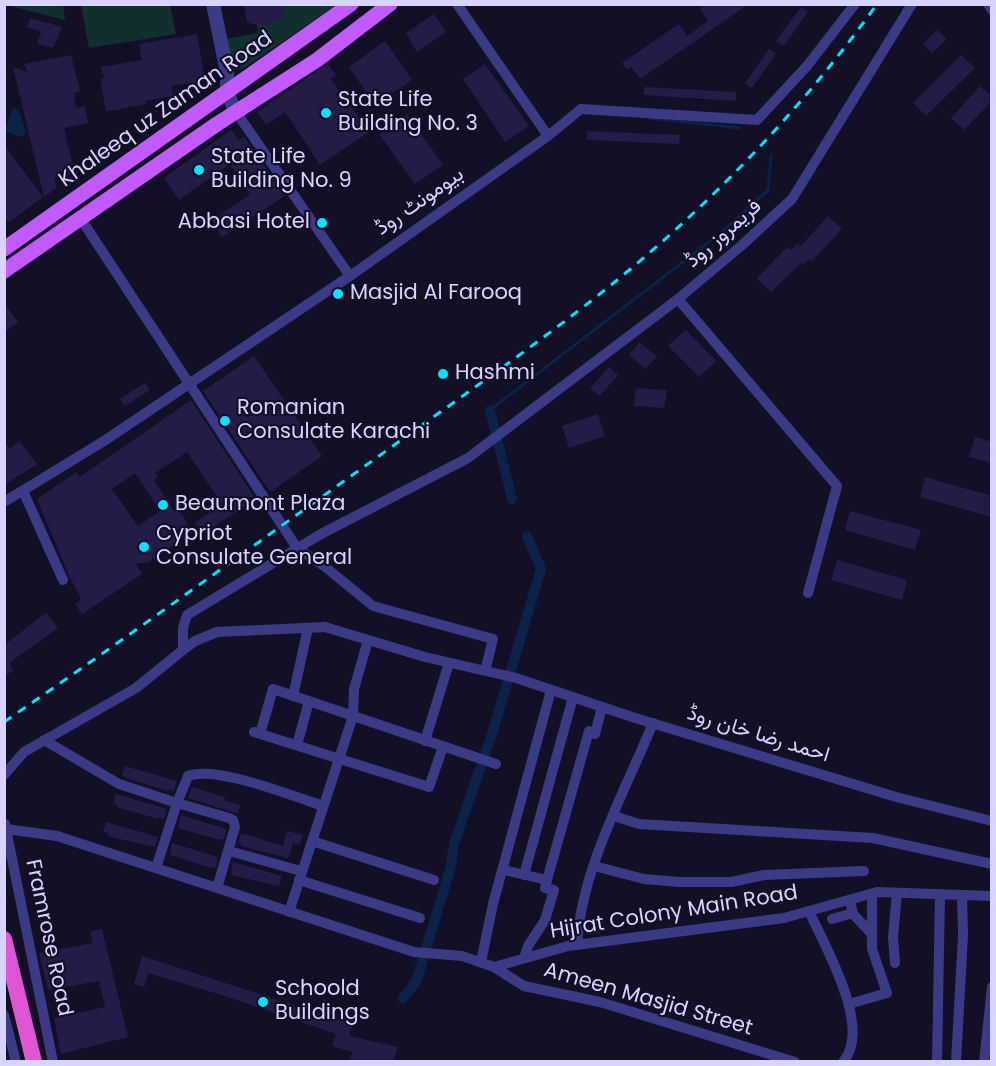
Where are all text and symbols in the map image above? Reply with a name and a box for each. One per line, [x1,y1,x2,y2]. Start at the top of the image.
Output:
street label: Khaleeq uz Zaman Road [54,27,278,193]
place label: State Life Building No. 3 [338,88,478,138]
marker: State Life Building No. 3 [319,106,333,120]
place label: State Life Building No. 9 [211,145,352,195]
street label: بیومونٹ روڈ [371,162,469,242]
marker: State Life Building No. 9 [192,163,206,177]
street label: فریمروز روڈ [681,194,767,274]
place label: Abbasi Hotel [178,210,310,236]
marker: Abbasi Hotel [315,216,329,230]
place label: Masjid Al Farooq [350,281,522,307]
marker: Masjid Al Farooq [331,287,345,301]
place label: Hashmi [455,361,535,387]
marker: Hashmi [436,367,450,381]
place label: Romanian Consulate Karachi [237,396,430,446]
marker: Romanian Consulate Karachi [218,414,232,428]
place label: Beaumont Plaza [175,492,346,518]
marker: Beaumont Plaza [156,498,170,512]
place label: Cypriot Consulate General [156,522,352,572]
marker: Cypriot Consulate General [137,540,151,554]
street label: احمد رضا خان روڈ [684,701,832,769]
street label: Framrose Road [19,857,77,1019]
street label: Hijrat Colony Main Road [548,881,800,945]
street label: Ameen Masjid Street [541,958,755,1042]
place label: Schoold Buildings [275,977,370,1027]
marker: Schoold Buildings [256,995,270,1009]

